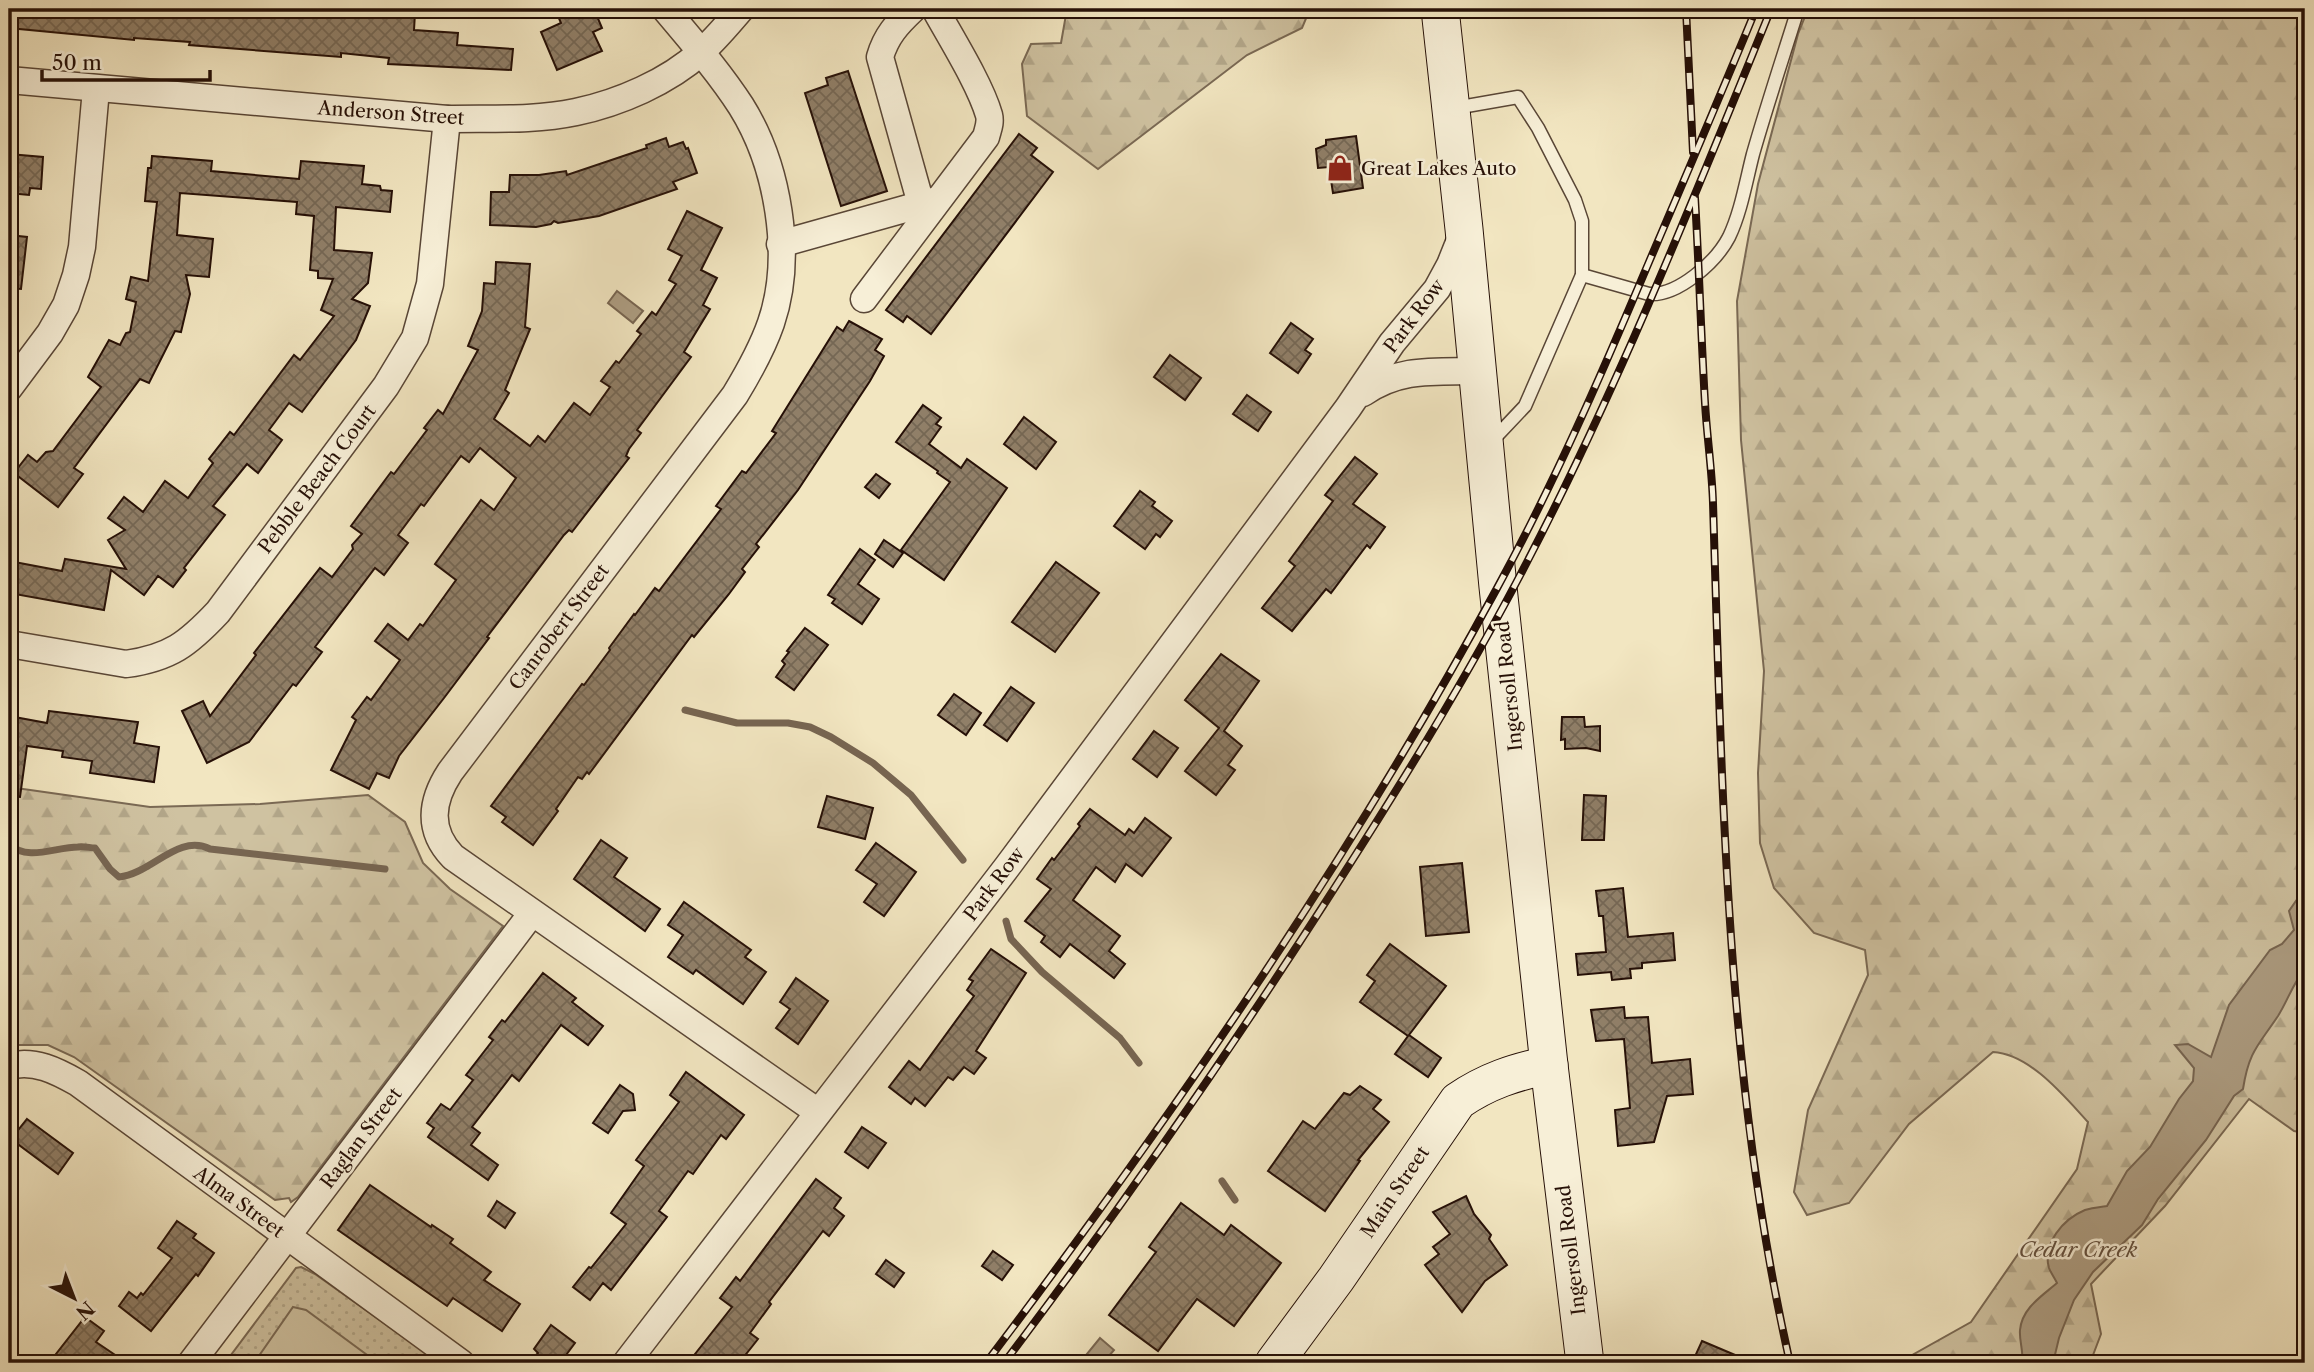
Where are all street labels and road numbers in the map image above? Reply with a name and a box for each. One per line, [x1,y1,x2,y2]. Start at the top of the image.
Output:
street label: Anderson Street [316,96,465,130]
street label: Park Row [1379,274,1449,357]
street label: Pebble Beach Court [253,400,381,558]
street label: Canrobert Street [504,559,614,695]
street label: Ingersoll Road [1491,619,1527,752]
street label: Park Row [959,842,1029,925]
street label: Raglan Street [316,1083,407,1193]
street label: Main Street [1356,1142,1434,1242]
street label: Alma Street [189,1161,289,1243]
street label: Ingersoll Road [1552,1183,1590,1316]

